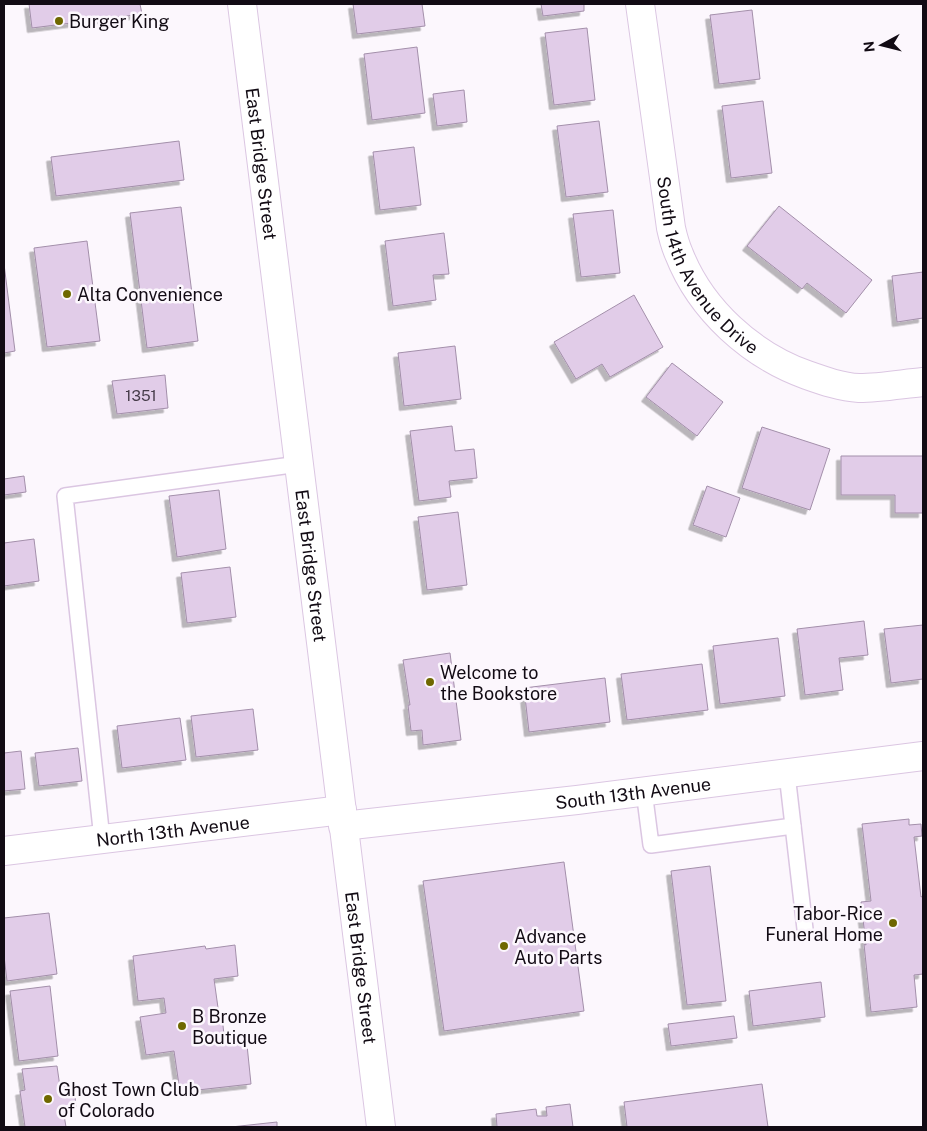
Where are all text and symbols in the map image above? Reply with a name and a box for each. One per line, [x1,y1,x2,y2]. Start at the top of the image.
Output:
place label: Burger King [69,11,169,32]
marker: Burger King [53,15,65,27]
north arrow [857,20,907,70]
text: N [860,40,878,53]
street label: East Bridge Street [242,86,282,241]
street label: South 14th Avenue Drive [653,175,763,358]
place label: Alta Convenience [77,284,223,305]
marker: Alta Convenience [61,288,73,300]
house number: 1351 [125,387,157,404]
street label: East Bridge Street [292,488,331,643]
place label: Welcome to the Bookstore [440,662,557,704]
marker: Welcome to the Bookstore [424,676,436,688]
street label: South 13th Avenue [554,773,712,813]
street label: North 13th Avenue [95,811,251,850]
street label: East Bridge Street [341,890,381,1045]
place label: Tabor-Rice Funeral Home [765,903,883,945]
marker: Tabor-Rice Funeral Home [887,917,899,929]
place label: Advance Auto Parts [514,926,602,968]
marker: Advance Auto Parts [498,940,510,952]
place label: B Bronze Boutique [192,1006,268,1048]
marker: B Bronze Boutique [176,1020,188,1032]
place label: Ghost Town Club of Colorado [58,1079,199,1121]
marker: Ghost Town Club of Colorado [42,1093,54,1105]

